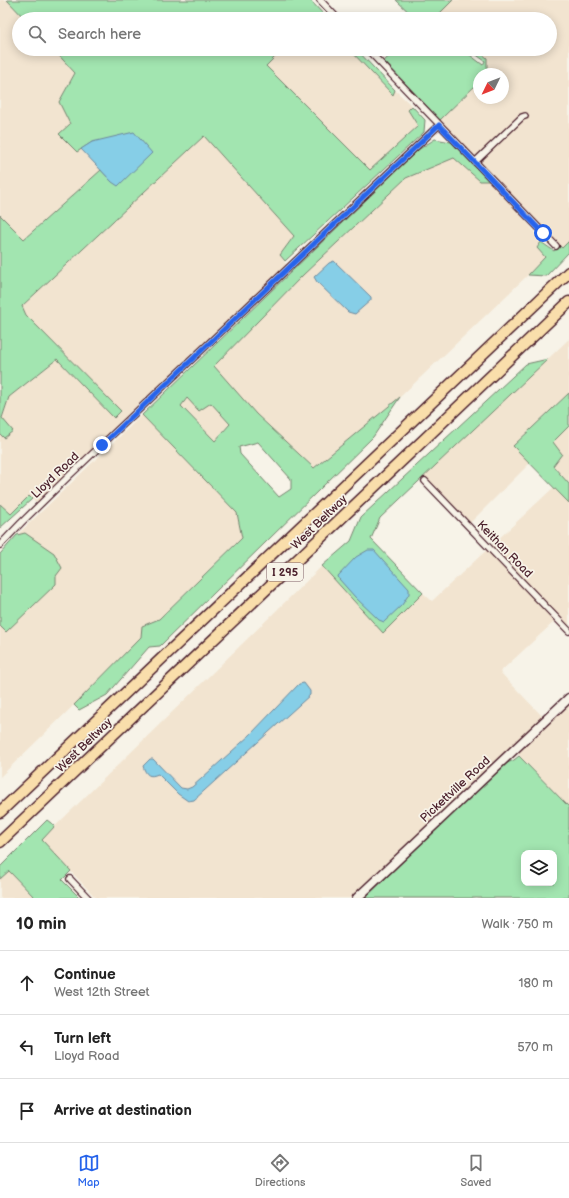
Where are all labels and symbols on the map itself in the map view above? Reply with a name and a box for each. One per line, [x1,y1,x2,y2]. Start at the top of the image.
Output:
north arrow [473,68,509,104]
route start [534,224,552,242]
route end [93,436,111,454]
street label: Lloyd Road [28,449,82,502]
street label: West Beltway [288,492,351,553]
street label: Keithan Road [474,518,536,581]
road number: I 295 [267,563,303,581]
street label: West Beltway [53,715,116,776]
street label: Pickettville Road [417,753,493,826]

